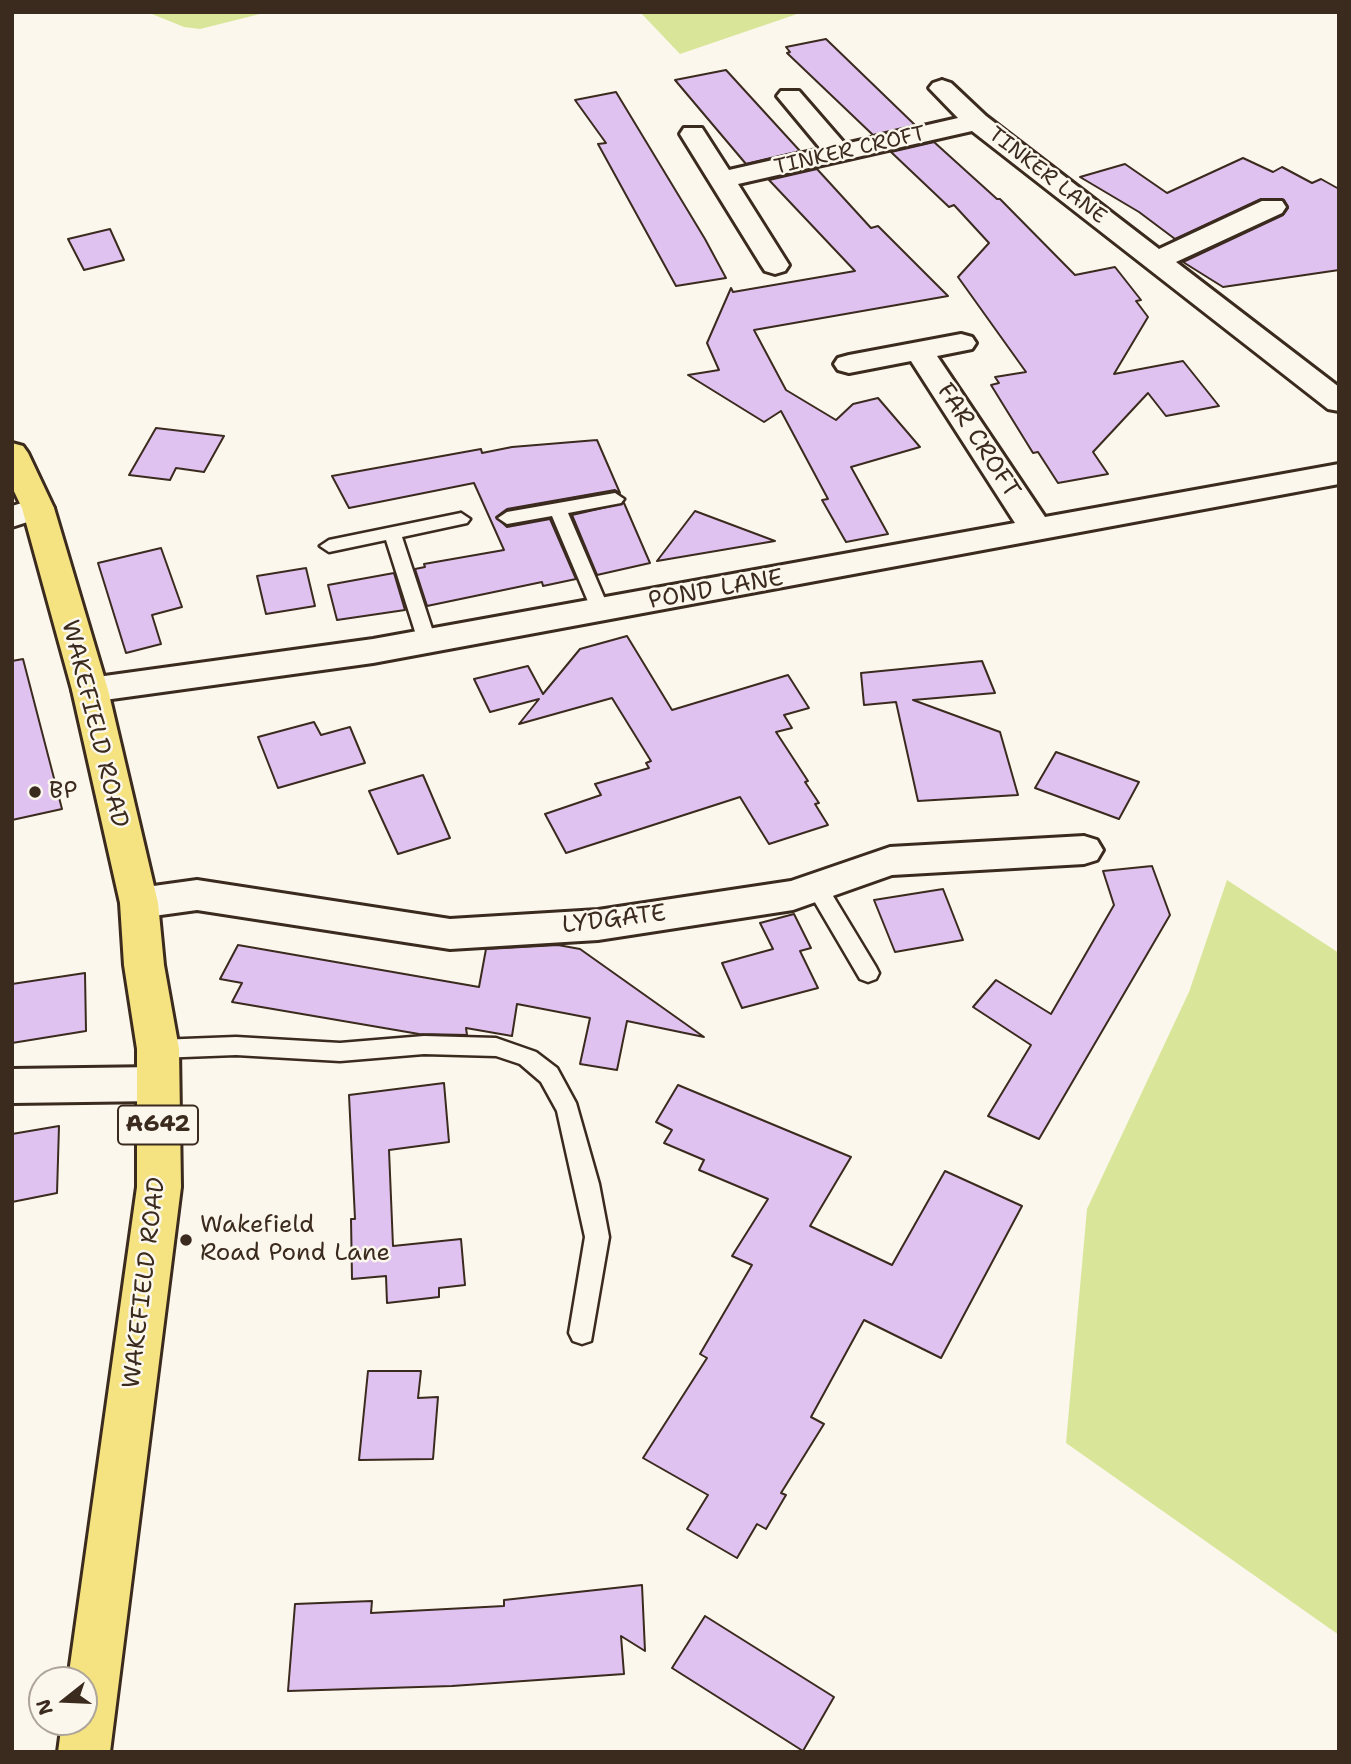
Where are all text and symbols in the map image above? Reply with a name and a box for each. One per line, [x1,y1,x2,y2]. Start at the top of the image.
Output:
street label: TINKER CROFT [772,121,928,181]
street label: TINKER LANE [983,122,1111,230]
street label: FAR CROFT [930,378,1026,504]
street label: POND LANE [646,564,786,616]
street label: WAKEFIELD ROAD [54,617,134,831]
place label: BP [49,778,77,806]
marker: BP [27,784,43,800]
street label: LYDGATE [560,899,668,941]
road number: A642 [118,1106,198,1144]
street label: WAKEFIELD ROAD [118,1176,172,1390]
place label: Wakefield Road Pond Lane [200,1212,390,1268]
marker: Wakefield Road Pond Lane [178,1232,194,1248]
north arrow [28,1666,98,1736]
text: N [30,1696,59,1718]

